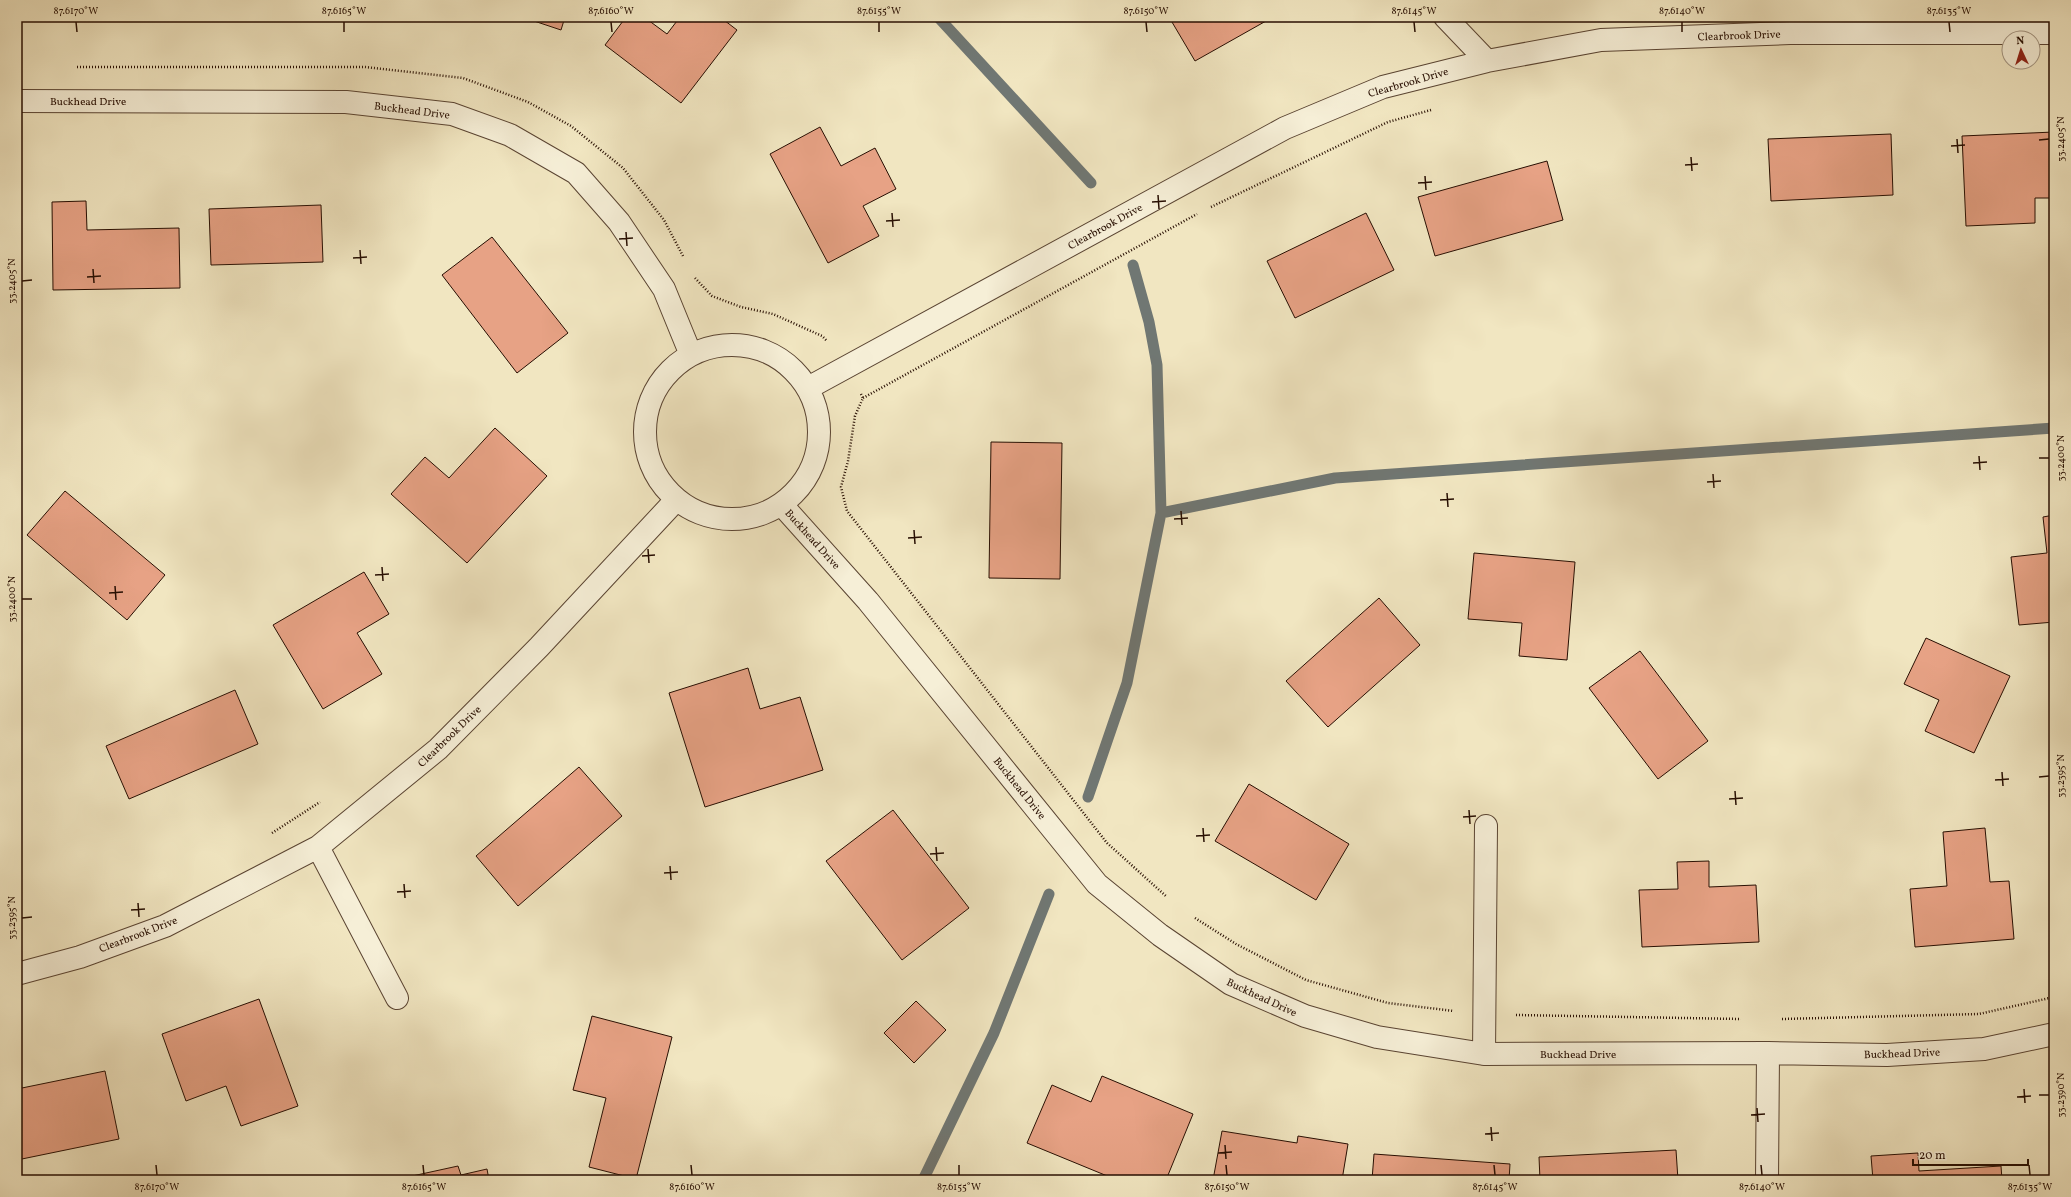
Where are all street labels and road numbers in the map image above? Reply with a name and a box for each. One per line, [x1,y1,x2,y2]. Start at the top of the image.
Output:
street label: Clearbrook Drive [1697,28,1781,45]
street label: Clearbrook Drive [1366,65,1450,102]
street label: Buckhead Drive [50,95,126,110]
street label: Buckhead Drive [373,99,451,124]
street label: Clearbrook Drive [1066,201,1146,254]
street label: Buckhead Drive [781,507,843,573]
street label: Clearbrook Drive [415,703,485,771]
street label: Buckhead Drive [989,755,1049,823]
street label: Clearbrook Drive [97,914,180,957]
street label: Buckhead Drive [1224,975,1299,1021]
street label: Buckhead Drive [1864,1046,1940,1063]
street label: Buckhead Drive [1540,1048,1616,1063]

